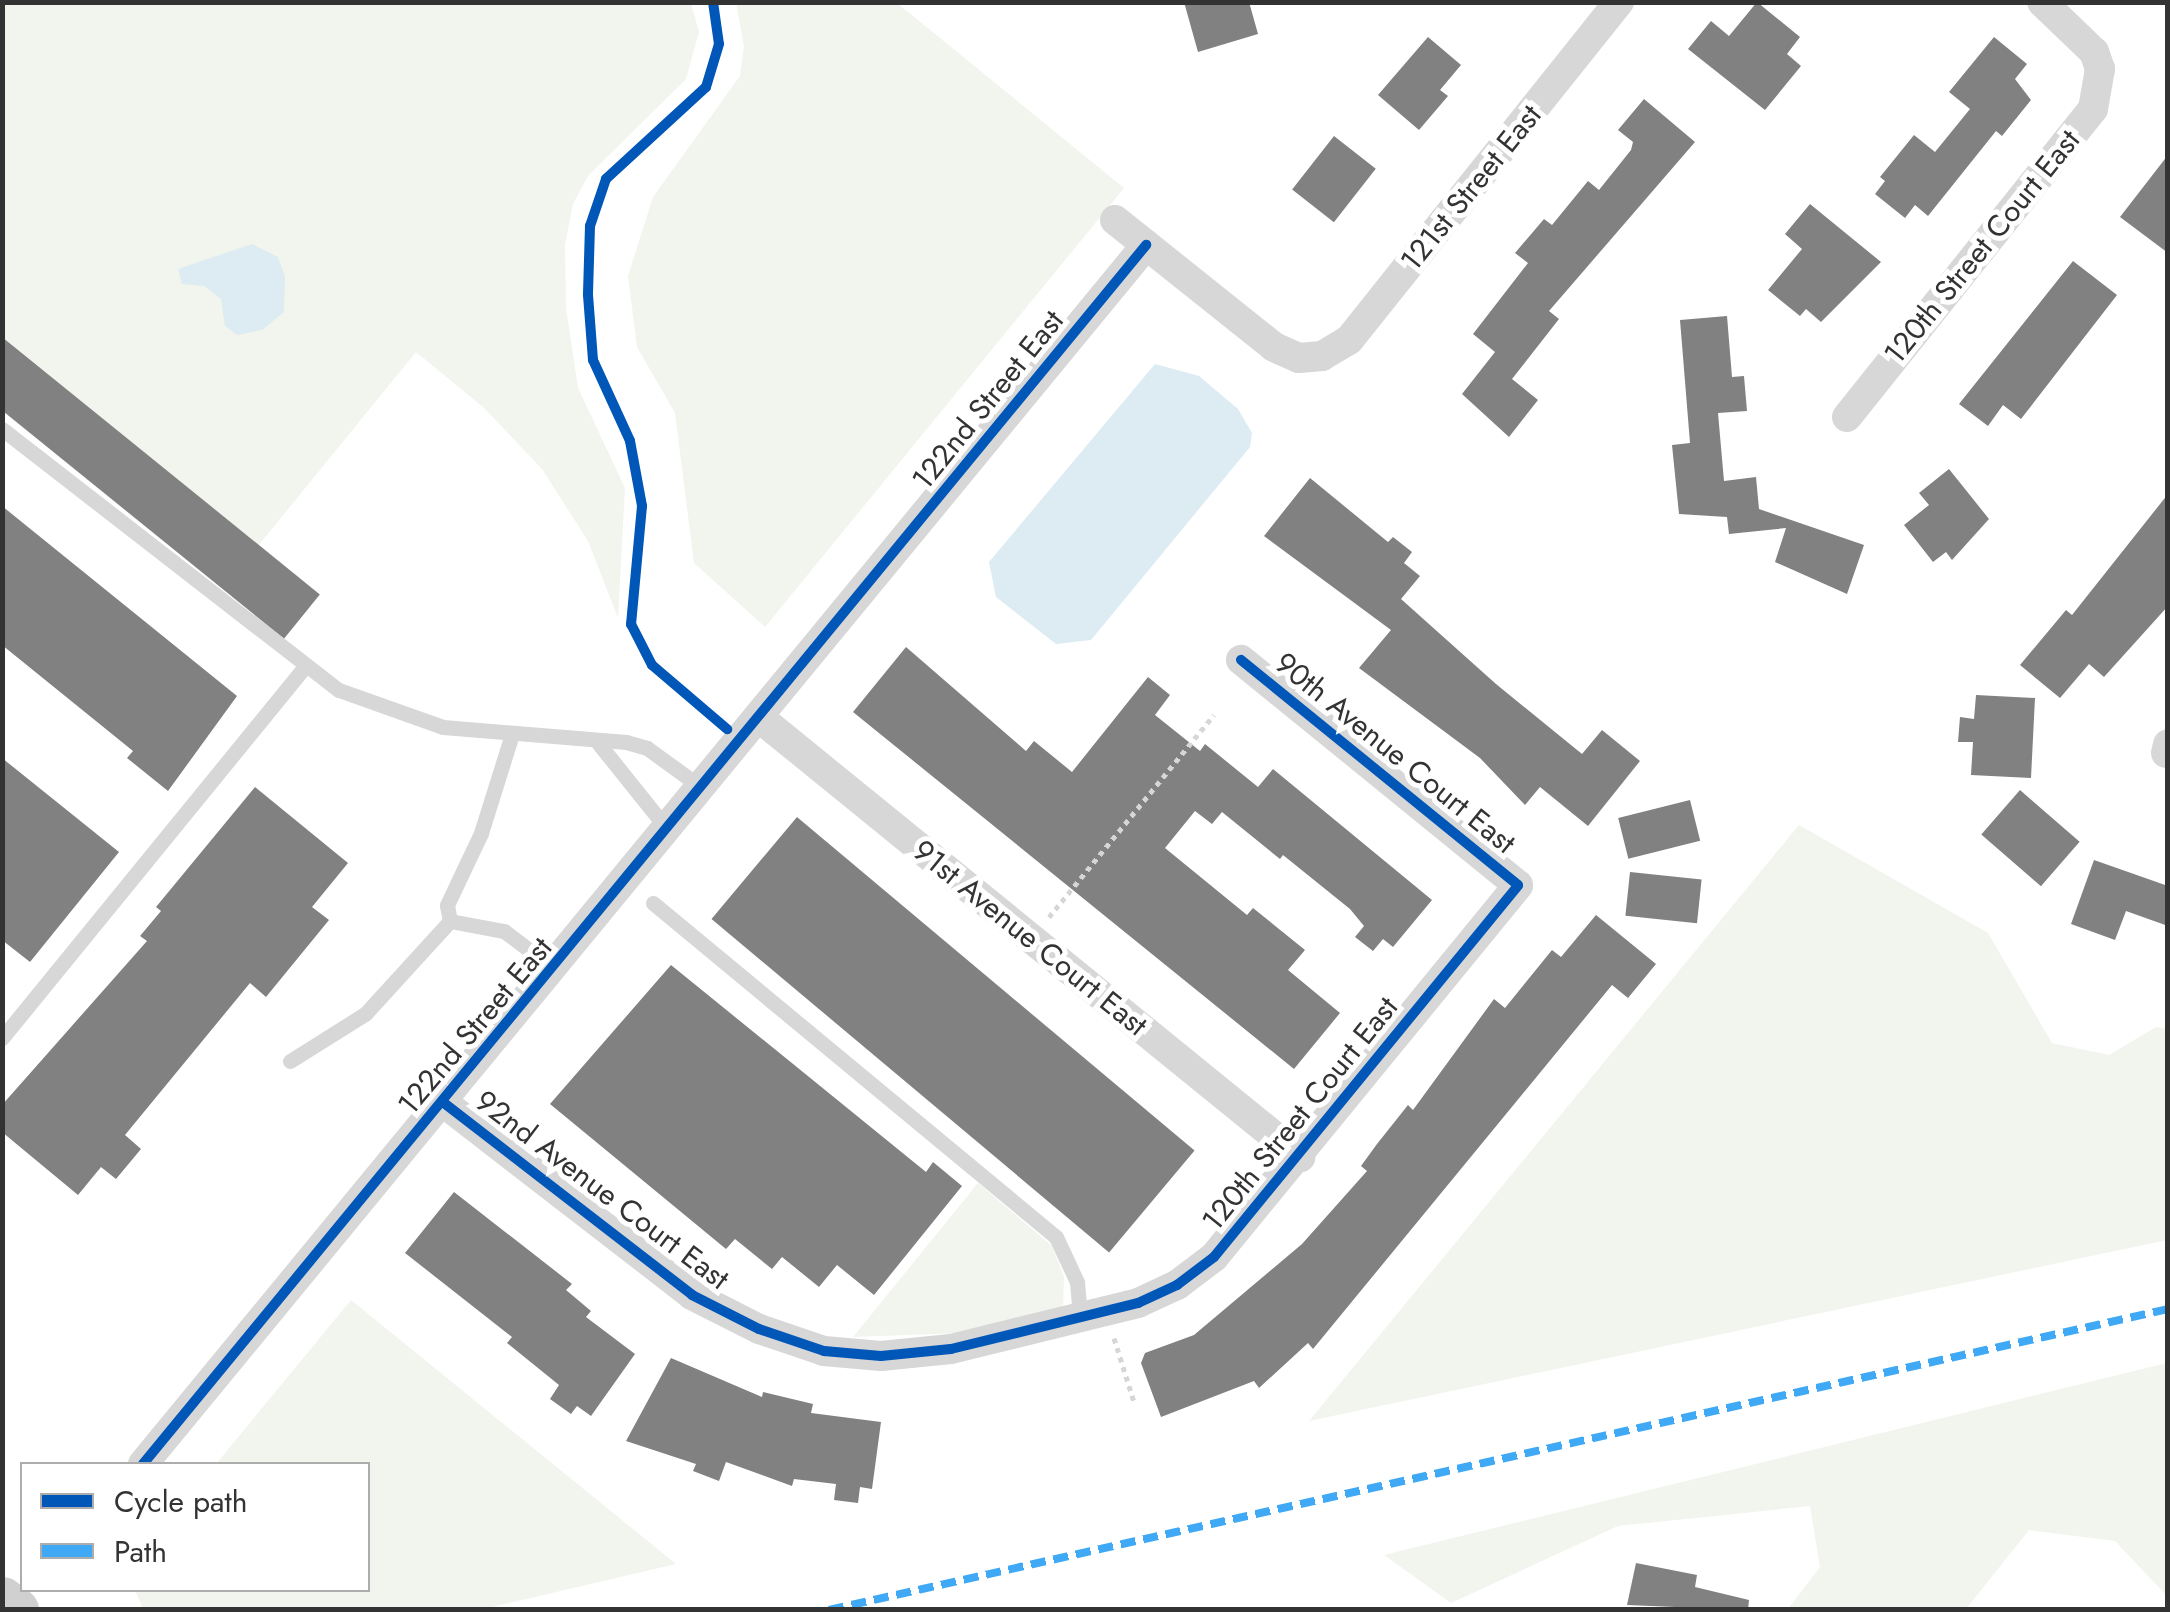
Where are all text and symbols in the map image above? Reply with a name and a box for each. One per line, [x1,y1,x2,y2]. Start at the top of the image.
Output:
street label: 121st Street East [1393,98,1549,278]
street label: 120th Street Court East [1877,123,2087,371]
street label: 122nd Street East [905,303,1071,497]
street label: 90th Avenue Court East [1267,645,1523,861]
street label: 91st Avenue Court East [906,832,1154,1044]
street label: 122nd Street East [390,930,560,1122]
street label: 120th Street Court East [1195,990,1405,1238]
street label: 92nd Avenue Court East [468,1083,736,1297]
legend [20,1462,370,1592]
text: Cycle path [114,1480,247,1523]
text: Path [114,1530,167,1573]

